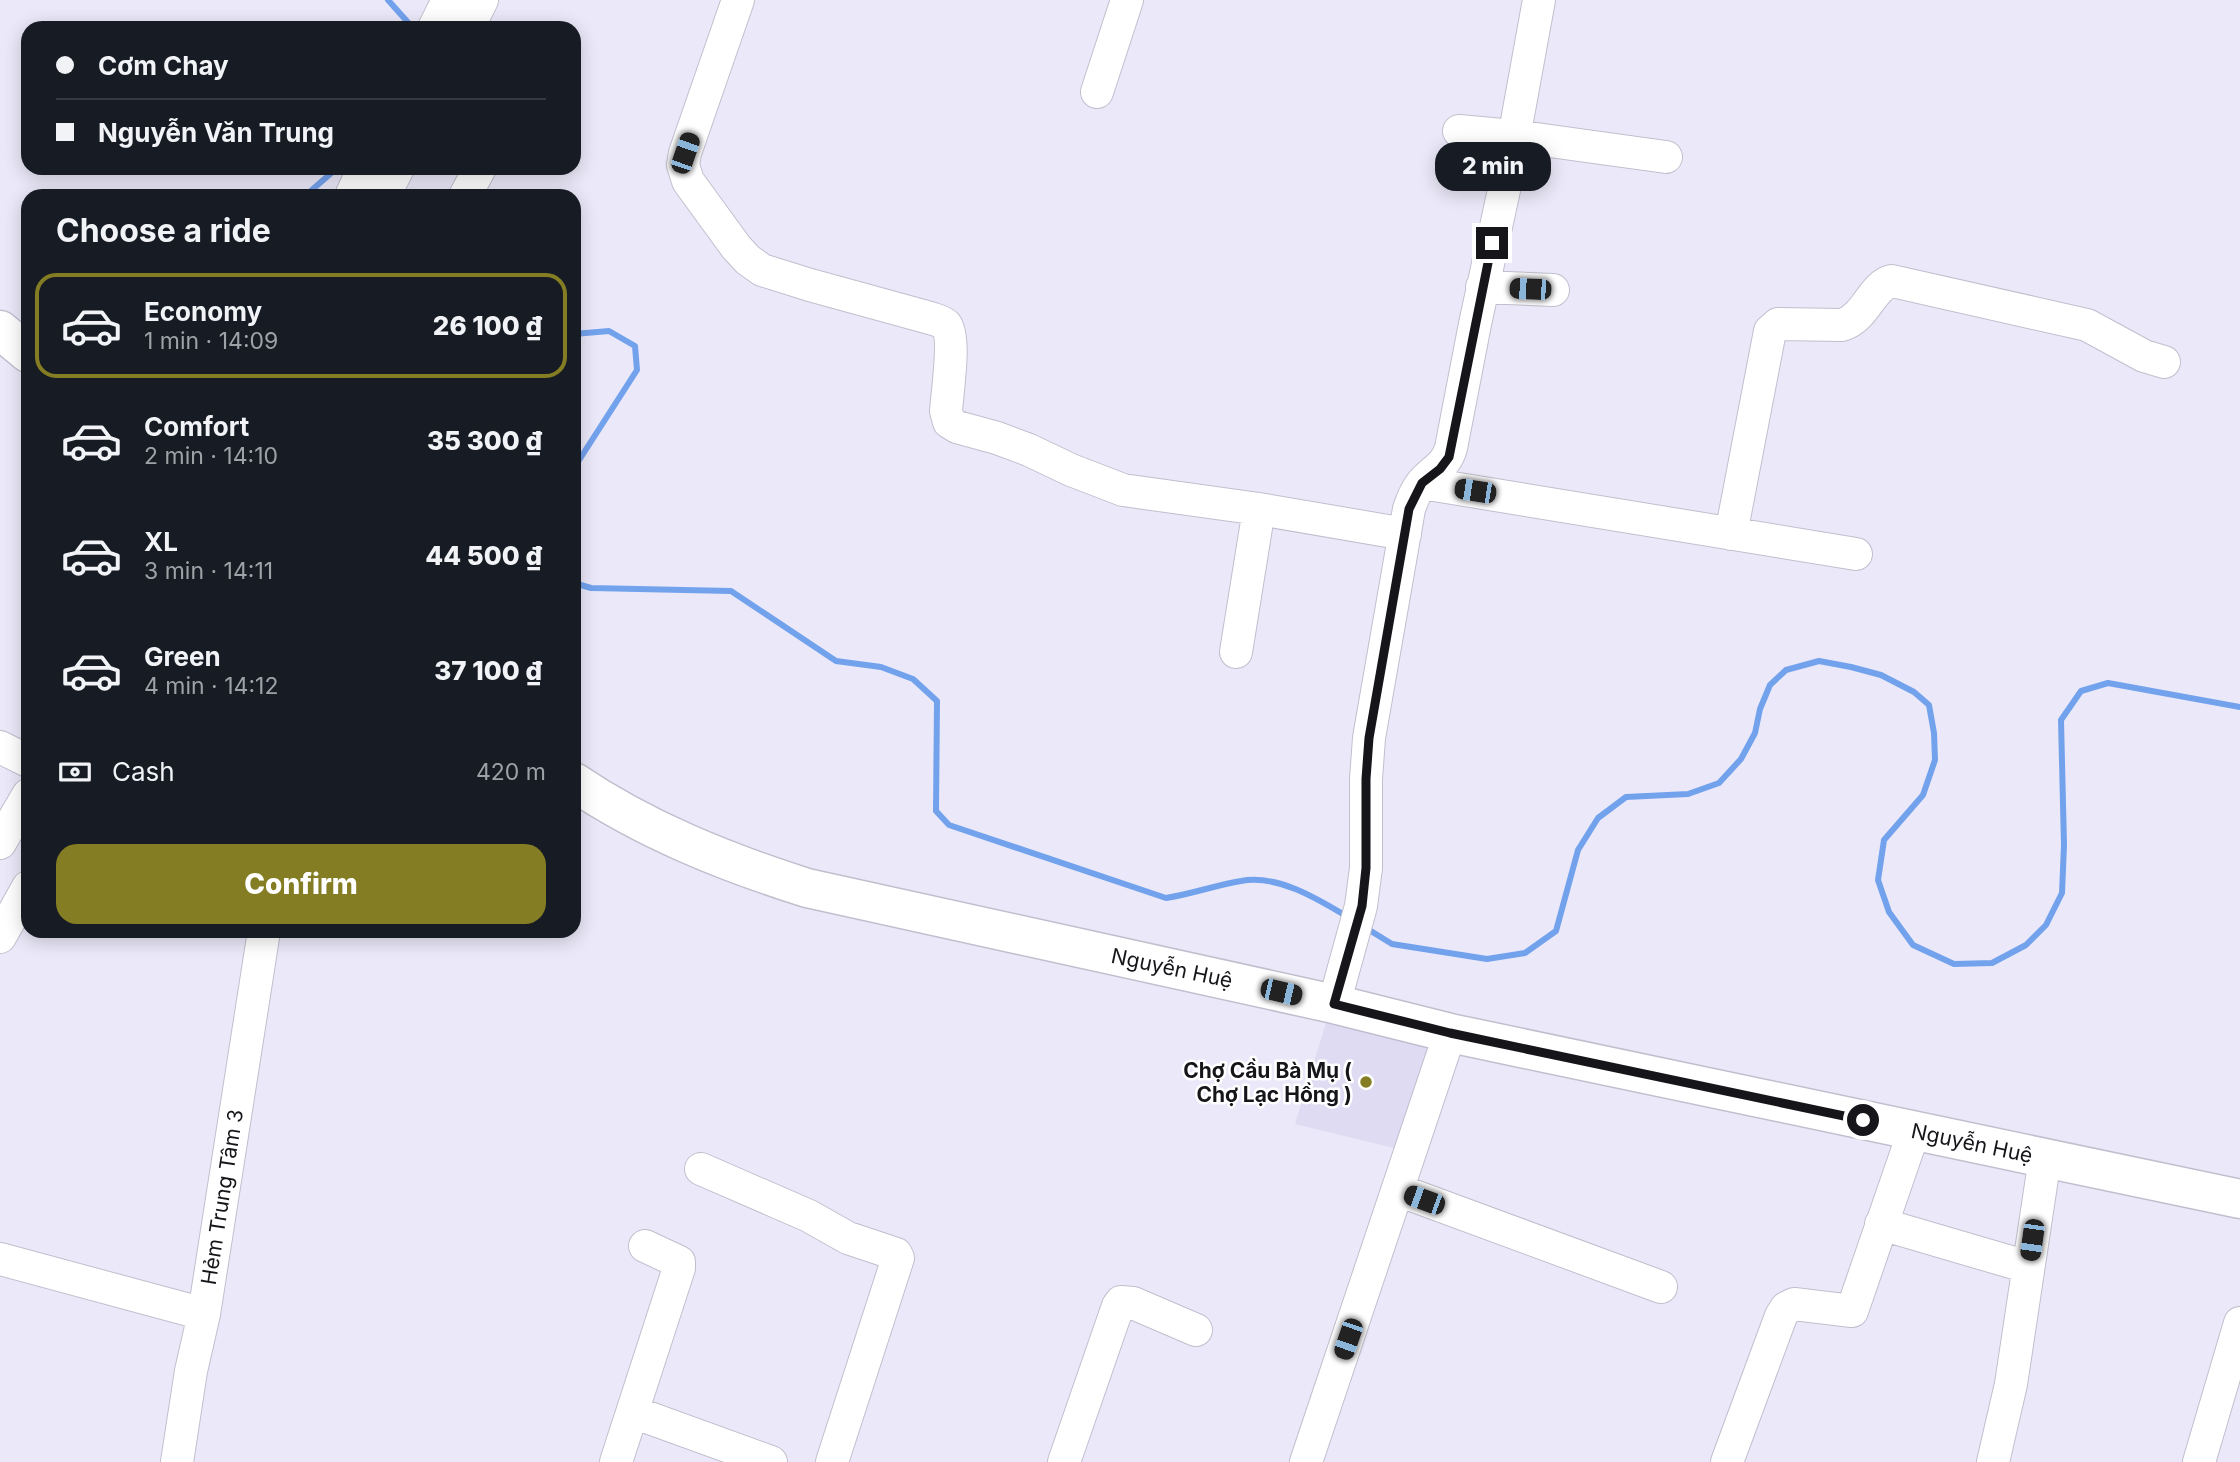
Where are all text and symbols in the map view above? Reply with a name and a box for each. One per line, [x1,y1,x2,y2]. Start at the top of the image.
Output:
text: Cơm Chay [98,50,229,81]
text: Nguyễn Văn Trung [98,117,334,148]
car [669,130,702,176]
callout: 2 min [1434,142,1550,190]
text: 2 min [1462,152,1524,180]
text: Choose a ride [56,211,271,250]
route end [1476,227,1508,259]
car [1509,278,1552,300]
icon: car [60,294,123,357]
text: Economy [144,296,262,327]
text: 26 100 ₫ [433,310,542,341]
text: 1 min · 14:09 [144,327,278,355]
icon: car [60,409,123,472]
text: Comfort [144,411,249,442]
text: 35 300 ₫ [427,425,542,456]
text: 2 min · 14:10 [144,442,278,470]
car [1453,477,1498,505]
icon: car [60,524,123,587]
text: XL [144,526,178,557]
text: 44 500 ₫ [425,540,542,571]
text: 3 min · 14:11 [144,557,273,585]
icon: car [60,639,123,702]
text: Green [144,641,221,672]
text: 37 100 ₫ [434,655,542,686]
text: 4 min · 14:12 [144,672,278,700]
icon: cash [56,753,94,791]
text: Cash [112,756,175,787]
text: 420 m [476,758,546,786]
button: Confirm [56,844,546,924]
street label: Nguyễn Huệ [1109,943,1235,993]
car [1259,977,1304,1007]
place label: Chợ Cầu Bà Mụ ( Chợ Lạc Hồng ) [1183,1058,1352,1107]
marker: Chợ Cầu Bà Mụ ( Chợ Lạc Hồng ) [1358,1074,1374,1090]
route start [1847,1104,1879,1136]
street label: Hẻm Trung Tâm 3 [196,1108,248,1286]
street label: Nguyễn Huệ [1909,1118,2035,1168]
car [1401,1183,1448,1217]
car [2019,1218,2046,1262]
car [1332,1316,1365,1362]

